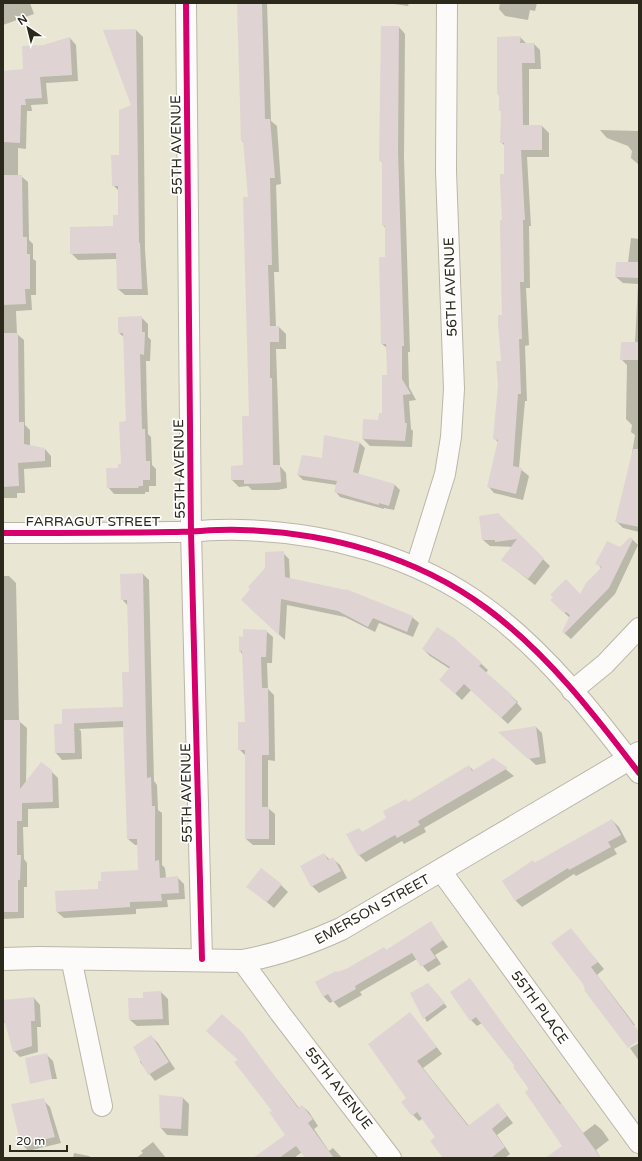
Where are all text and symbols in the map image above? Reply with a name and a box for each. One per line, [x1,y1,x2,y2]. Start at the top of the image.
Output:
north arrow [8,8,48,48]
text: N [15,12,30,28]
street label: 55TH AVENUE [167,95,186,195]
street label: 56TH AVENUE [440,237,461,337]
street label: 55TH AVENUE [170,419,189,519]
street label: FARRAGUT STREET [26,513,161,530]
street label: 55TH AVENUE [177,743,196,843]
street label: EMERSON STREET [312,870,433,948]
street label: 55TH PLACE [507,967,572,1047]
street label: 55TH AVENUE [301,1044,376,1133]
scale bar [10,1127,67,1153]
text: 20 m [16,1134,45,1148]

